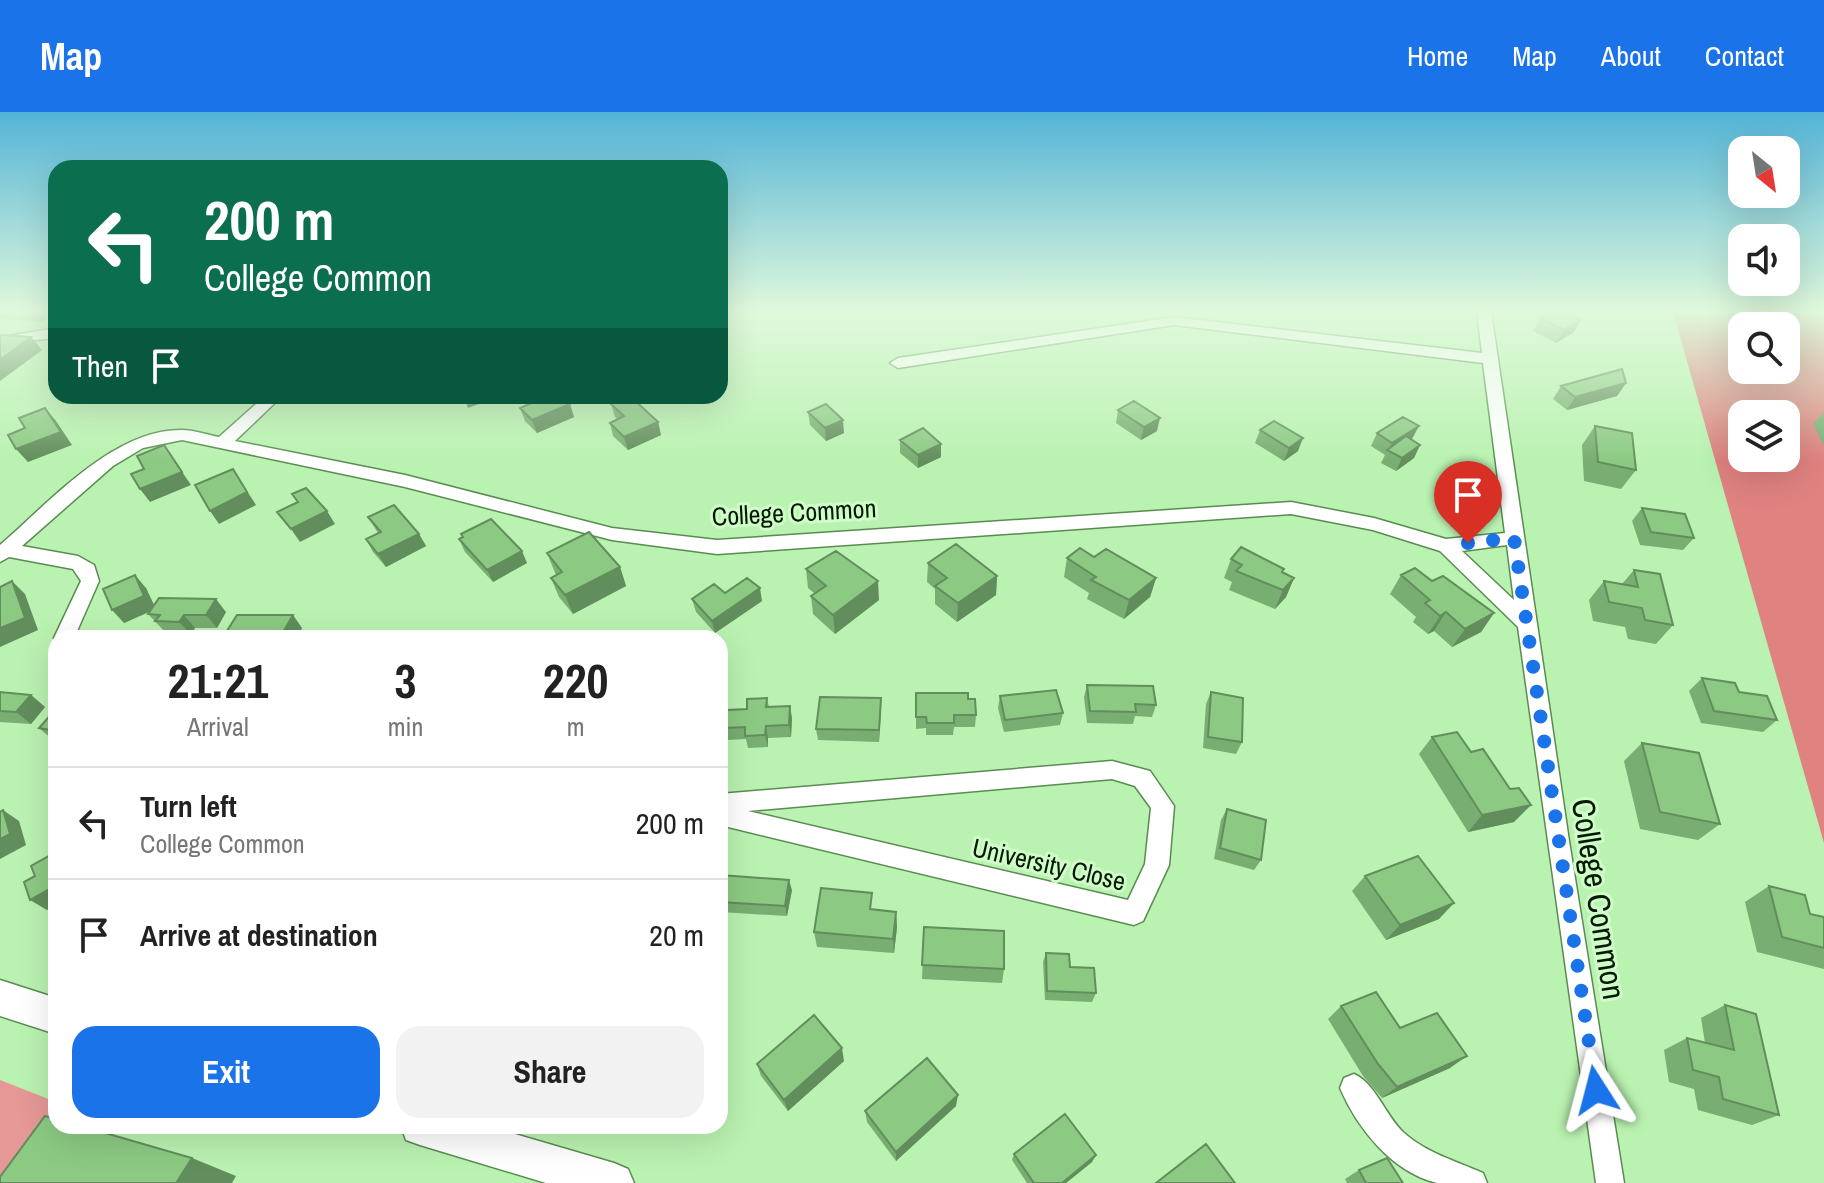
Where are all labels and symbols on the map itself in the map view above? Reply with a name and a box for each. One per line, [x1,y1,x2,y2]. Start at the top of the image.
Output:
north arrow [1728,136,1800,208]
pin [1434,461,1502,543]
street label: College Common [711,490,877,534]
street label: College Common [1562,796,1636,1002]
street label: University Close [969,829,1129,899]
position arrow [1554,1048,1638,1132]

